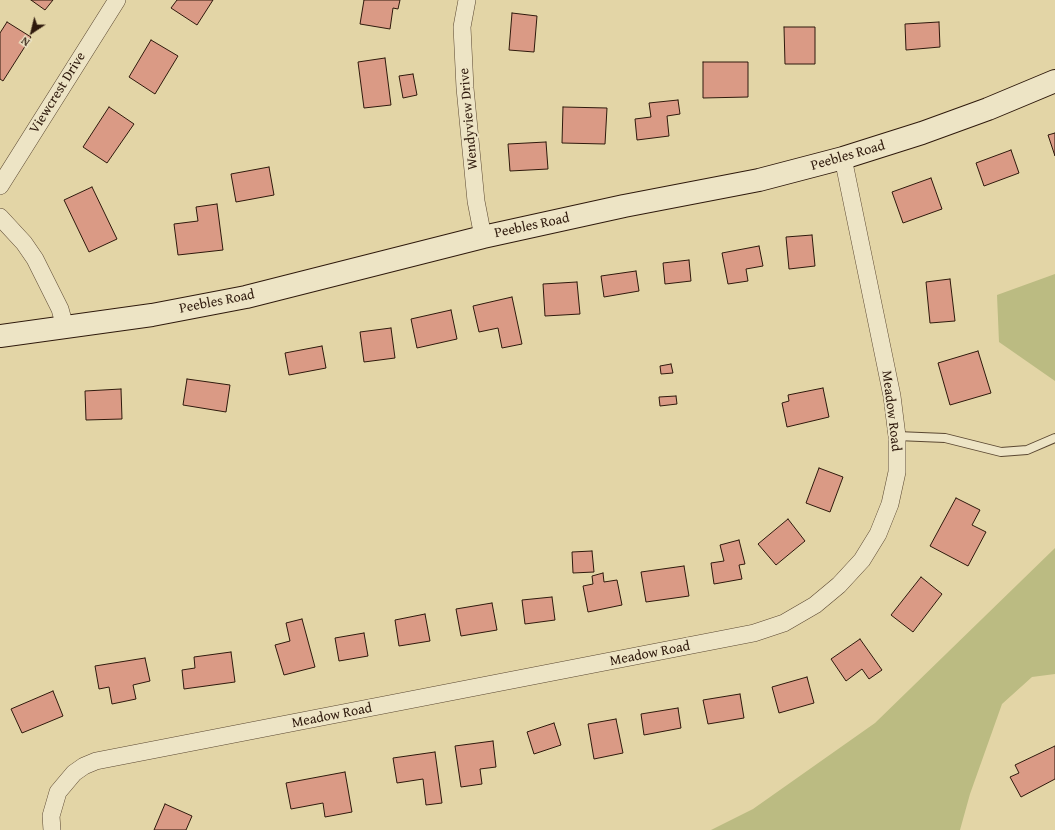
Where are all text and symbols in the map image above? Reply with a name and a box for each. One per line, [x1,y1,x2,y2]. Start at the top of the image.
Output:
north arrow [12,12,52,52]
text: N [18,33,33,50]
street label: Viewcrest Drive [26,49,90,137]
street label: Wendyview Drive [456,67,482,171]
street label: Peebles Road [809,137,887,175]
street label: Peebles Road [493,210,571,242]
street label: Peebles Road [178,286,256,318]
street label: Meadow Road [878,370,904,452]
street label: Meadow Road [608,638,692,670]
street label: Meadow Road [290,700,374,732]

